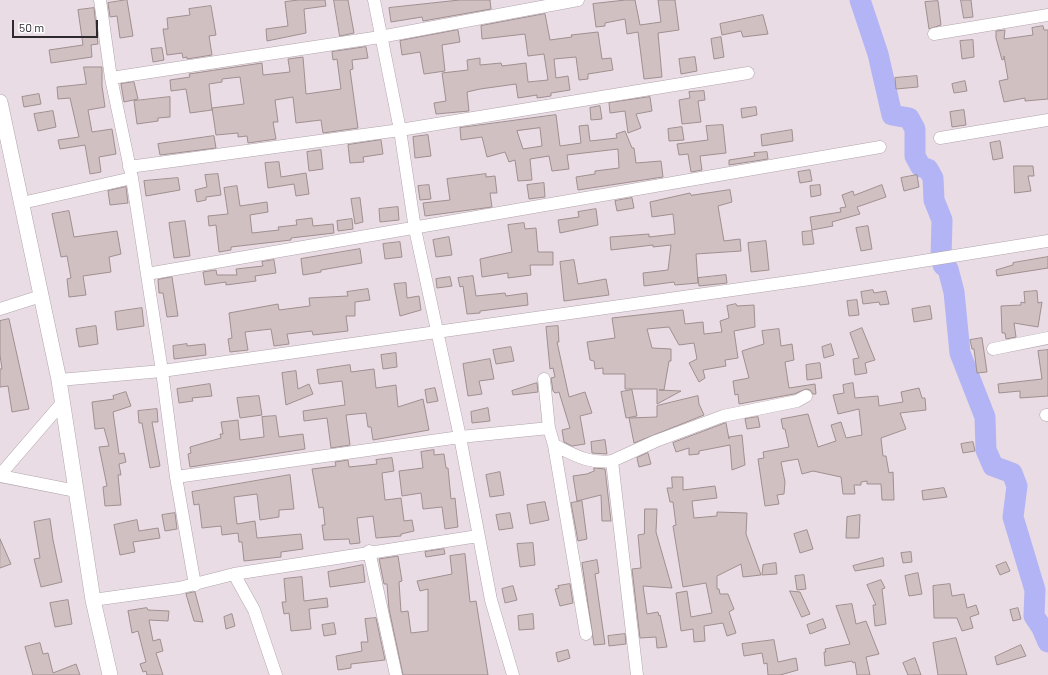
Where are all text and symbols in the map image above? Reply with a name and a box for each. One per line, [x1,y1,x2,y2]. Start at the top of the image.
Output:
scale bar [14,12,100,38]
text: 50 m [19,20,44,34]

